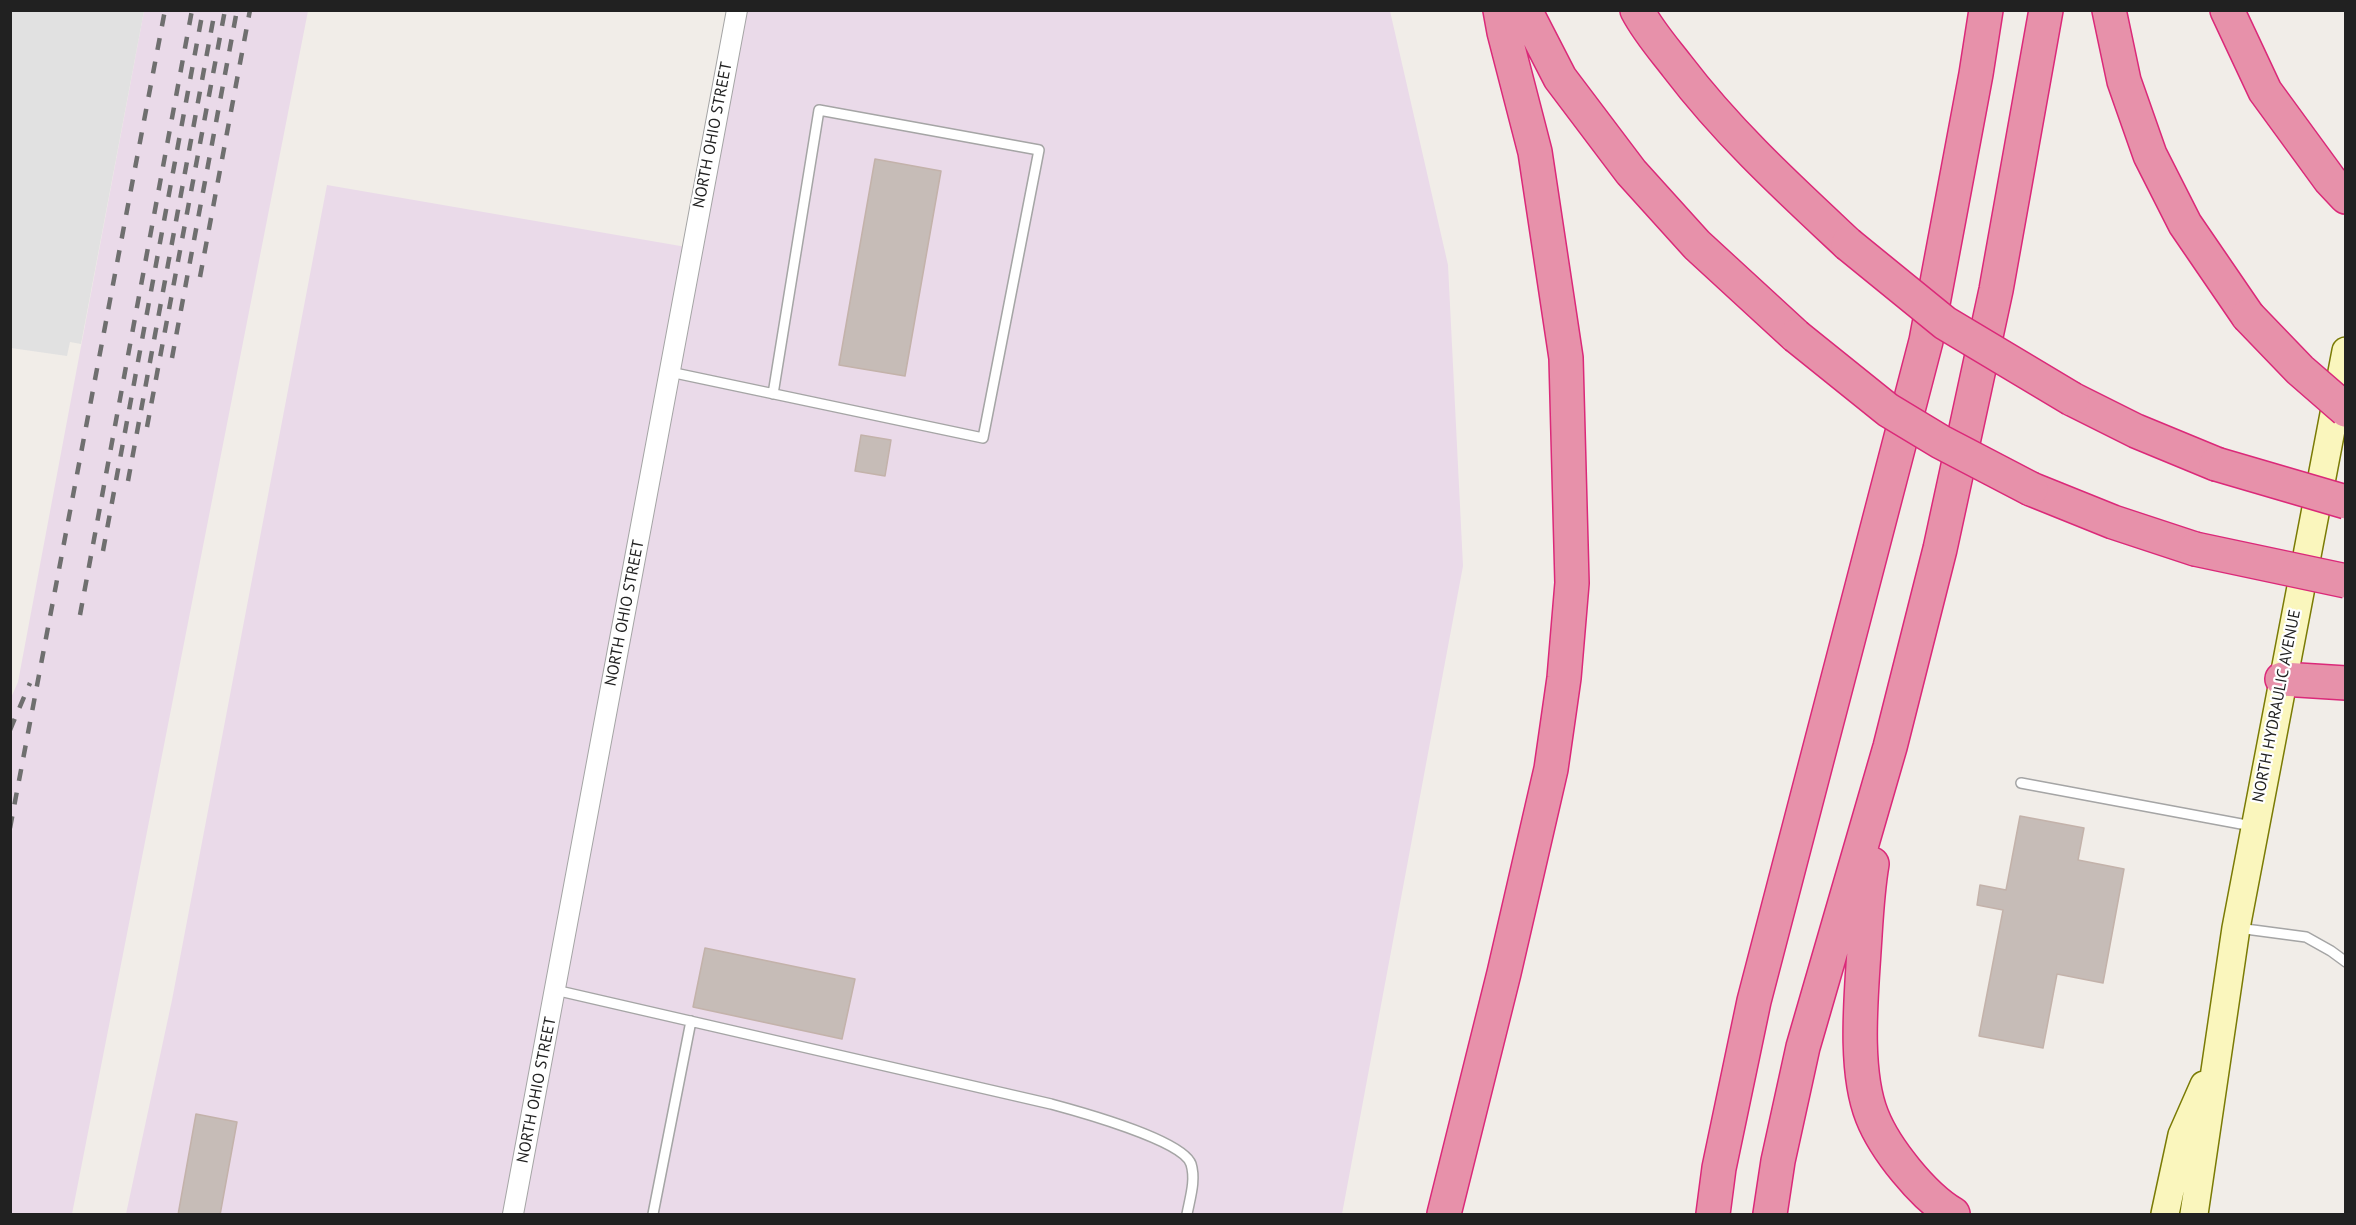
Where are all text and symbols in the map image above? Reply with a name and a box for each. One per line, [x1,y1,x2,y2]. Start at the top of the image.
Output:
street label: NORTH OHIO STREET [689,60,737,210]
street label: NORTH OHIO STREET [601,538,649,688]
street label: NORTH HYDRAULIC AVENUE [2249,608,2305,804]
street label: NORTH OHIO STREET [513,1015,561,1165]

